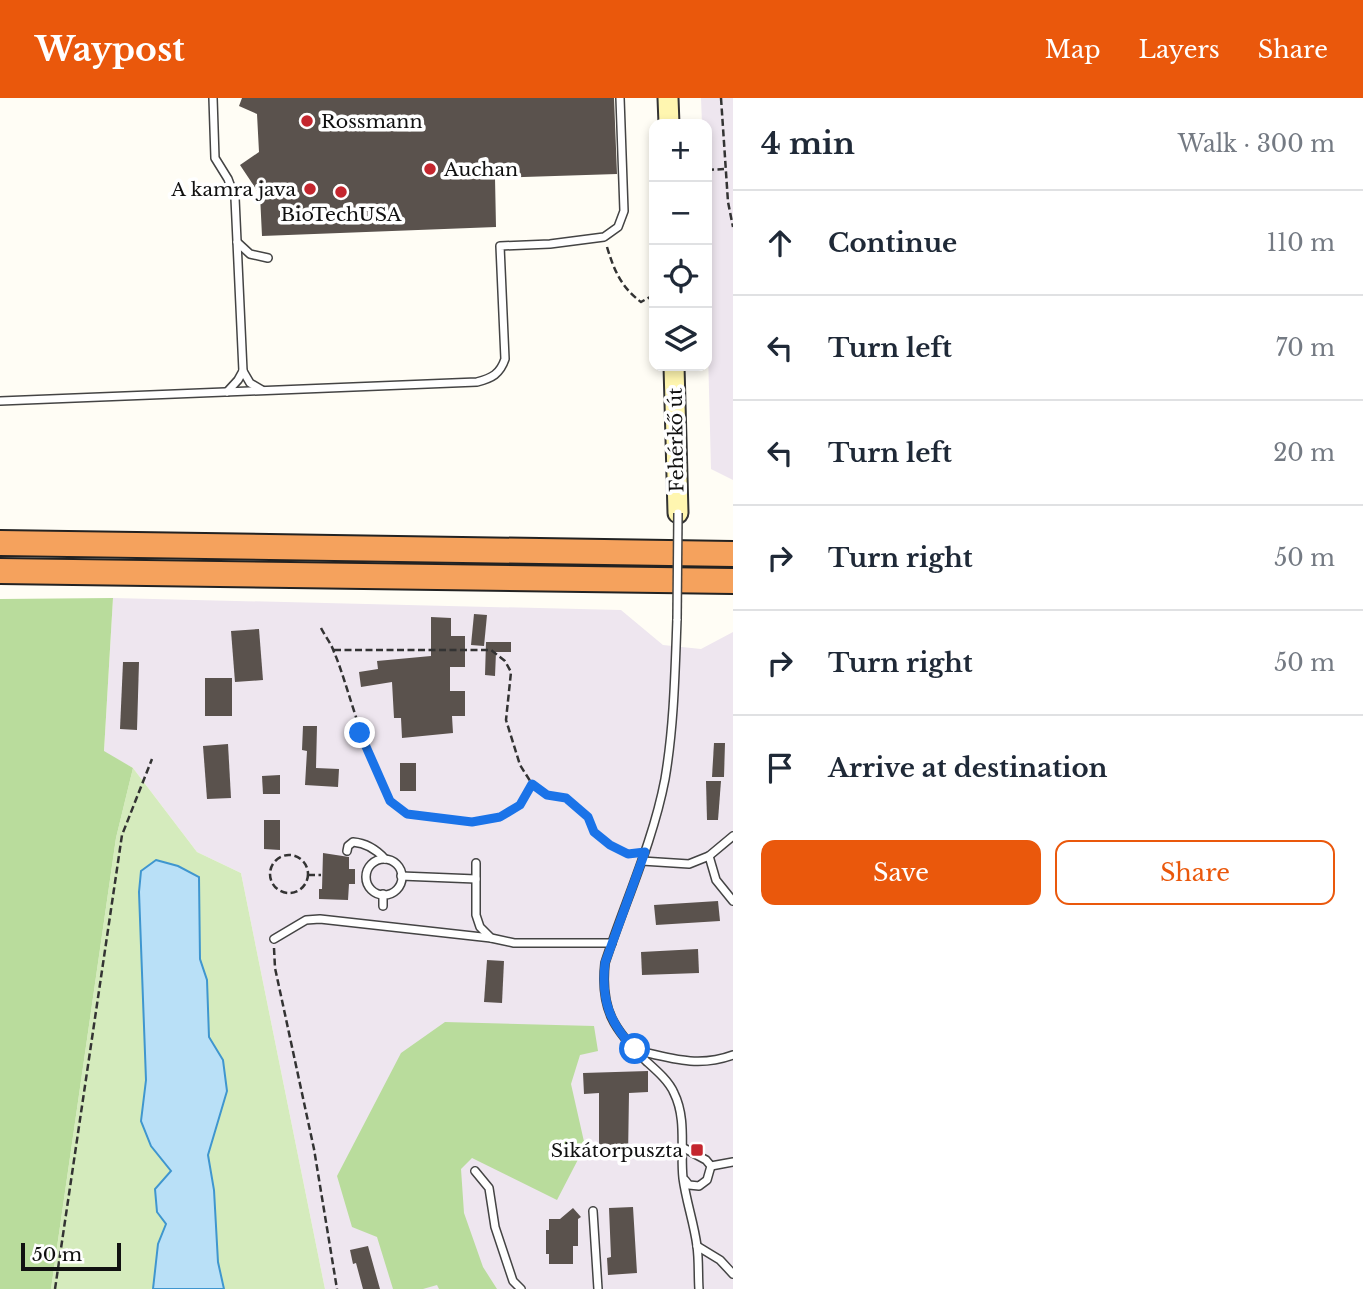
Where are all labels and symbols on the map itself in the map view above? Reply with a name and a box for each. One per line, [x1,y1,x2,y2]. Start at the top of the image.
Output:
place label: Rossmann [321,110,423,133]
marker: Rossmann [299,113,315,129]
place label: Auchan [443,158,518,181]
marker: Auchan [422,161,438,177]
place label: A kamra java [170,178,296,201]
marker: A kamra java [302,181,318,197]
marker: BioTechUSA [333,184,349,200]
place label: BioTechUSA [281,203,402,226]
street label: Fehérkő út [664,387,688,493]
route end [344,717,375,748]
route start [619,1033,650,1064]
place label: Sikátorpuszta [551,1139,683,1162]
marker: Sikátorpuszta [689,1142,705,1158]
scale bar [21,1240,121,1272]

